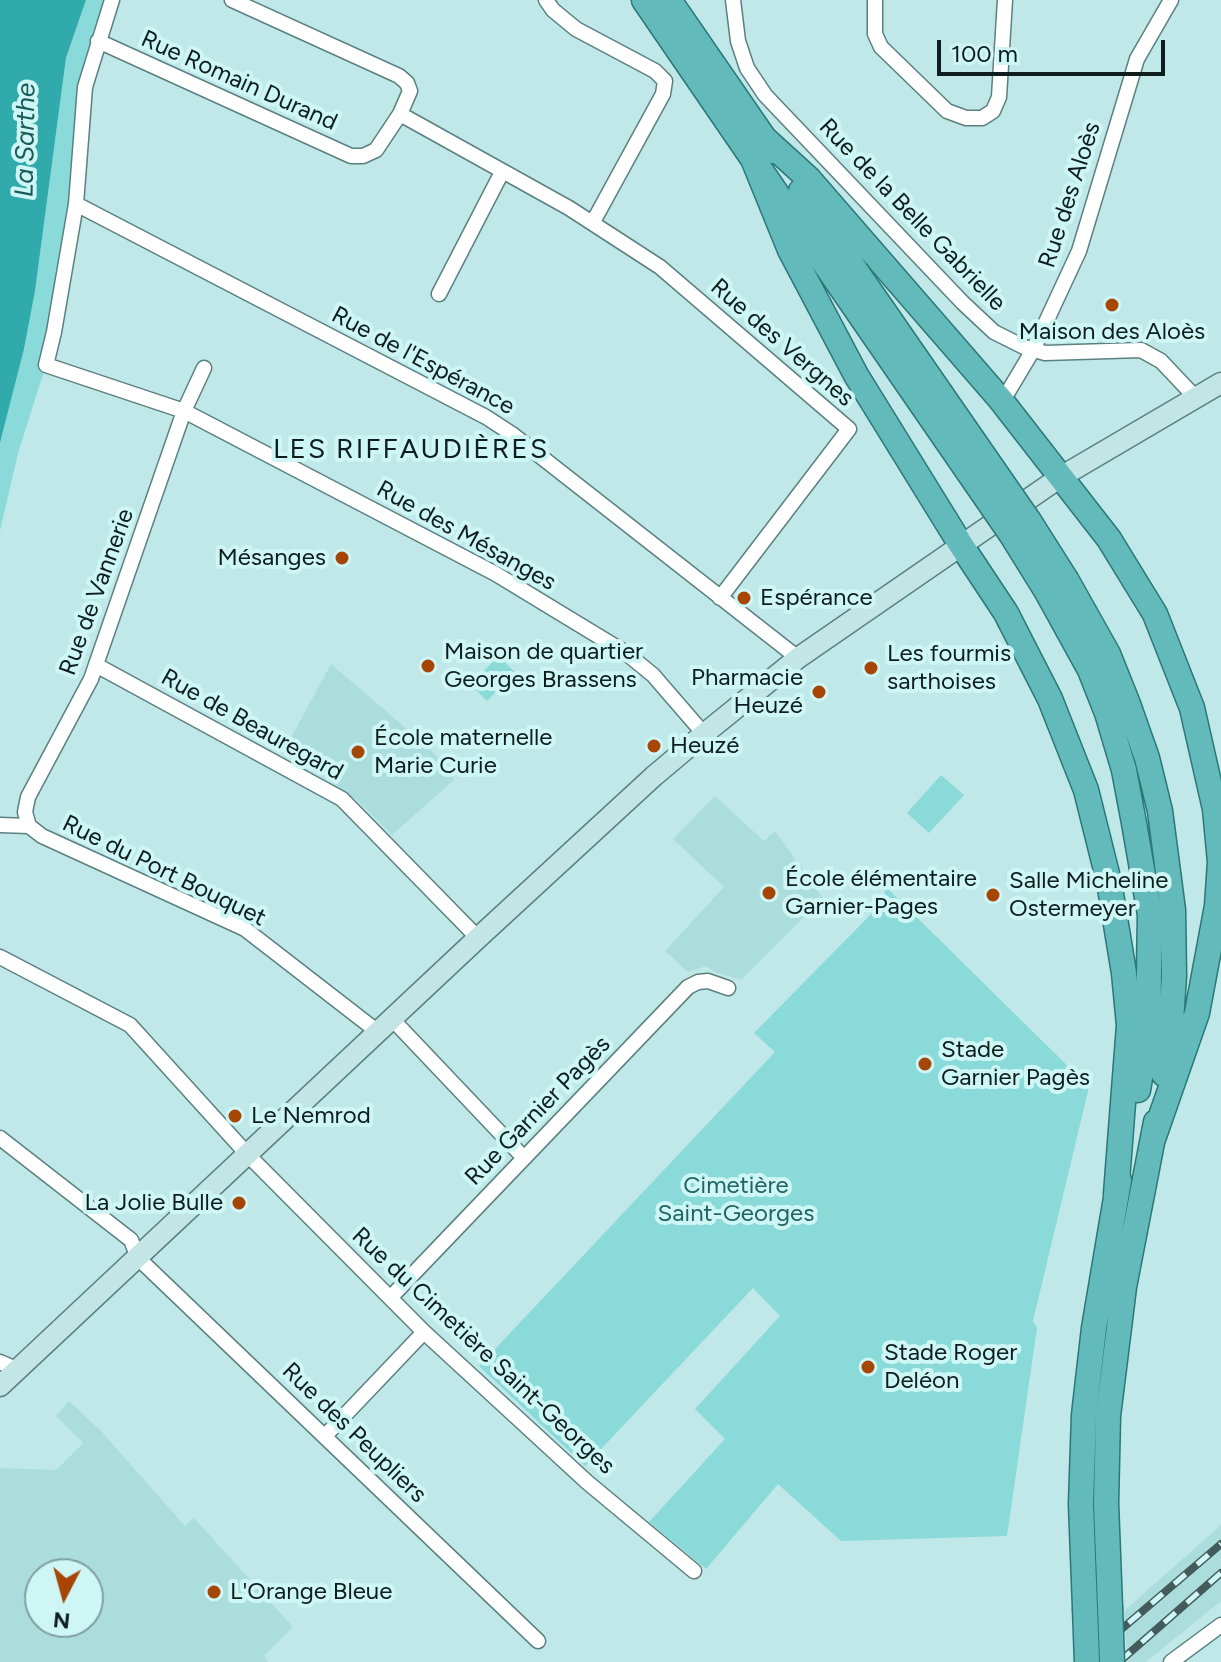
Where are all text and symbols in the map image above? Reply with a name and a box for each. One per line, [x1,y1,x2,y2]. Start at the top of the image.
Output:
scale bar [941,24,1169,74]
street label: Rue Romain Durand [136,25,342,137]
text: 100 m [951,39,1018,68]
water label: La Sarthe [9,83,43,197]
street label: Rue de la Belle Gabrielle [813,113,1011,317]
street label: Rue des Aloès [1033,119,1107,271]
street label: Rue des Vergnes [704,273,860,413]
marker: Maison des Aloès [1103,296,1121,314]
street label: Rue de l'Espérance [327,301,519,421]
place label: Maison des Aloès [1019,318,1205,346]
district label: LES RIFFAUDIÈRES [273,433,549,467]
street label: Rue des Mésanges [371,475,561,597]
street label: Rue de Vannerie [54,505,140,679]
place label: Mésanges [217,544,326,572]
marker: Mésanges [333,549,351,567]
place label: Espérance [760,584,873,612]
marker: Espérance [735,589,753,607]
place label: Maison de quartier Georges Brassens [444,638,643,694]
place label: Les fourmis sarthoises [887,640,1011,696]
marker: Maison de quartier Georges Brassens [419,657,437,675]
marker: Les fourmis sarthoises [862,659,880,677]
street label: Rue de Beauregard [156,663,348,787]
place label: Pharmacie Heuzé [691,664,803,720]
marker: Pharmacie Heuzé [810,683,828,701]
place label: École maternelle Marie Curie [374,724,552,780]
place label: Heuzé [670,732,739,760]
marker: Heuzé [645,737,663,755]
marker: École maternelle Marie Curie [349,743,367,761]
street label: Rue du Port Bouquet [58,809,270,933]
place label: École élémentaire Garnier-Pages [785,865,977,921]
place label: Salle Micheline Ostermeyer [1009,867,1168,923]
marker: École élémentaire Garnier-Pages [760,884,778,902]
marker: Salle Micheline Ostermeyer [984,886,1002,904]
street label: Rue Garnier Pagès [459,1030,617,1192]
place label: Stade Garnier Pagès [941,1036,1090,1092]
marker: Stade Garnier Pagès [916,1055,934,1073]
place label: Le Nemrod [251,1102,371,1130]
marker: Le Nemrod [226,1107,244,1125]
park label: Cimetière Saint-Georges [658,1172,814,1228]
place label: La Jolie Bulle [84,1189,223,1217]
marker: La Jolie Bulle [230,1194,248,1212]
street label: Rue du Cimetière Saint-Georges [346,1221,620,1481]
place label: Stade Roger Deléon [884,1339,1017,1395]
street label: Rue des Peupliers [276,1357,432,1509]
marker: Stade Roger Deléon [859,1358,877,1376]
north arrow [24,1558,104,1638]
place label: L'Orange Bleue [230,1578,392,1606]
marker: L'Orange Bleue [205,1583,223,1601]
text: N [52,1606,72,1635]

